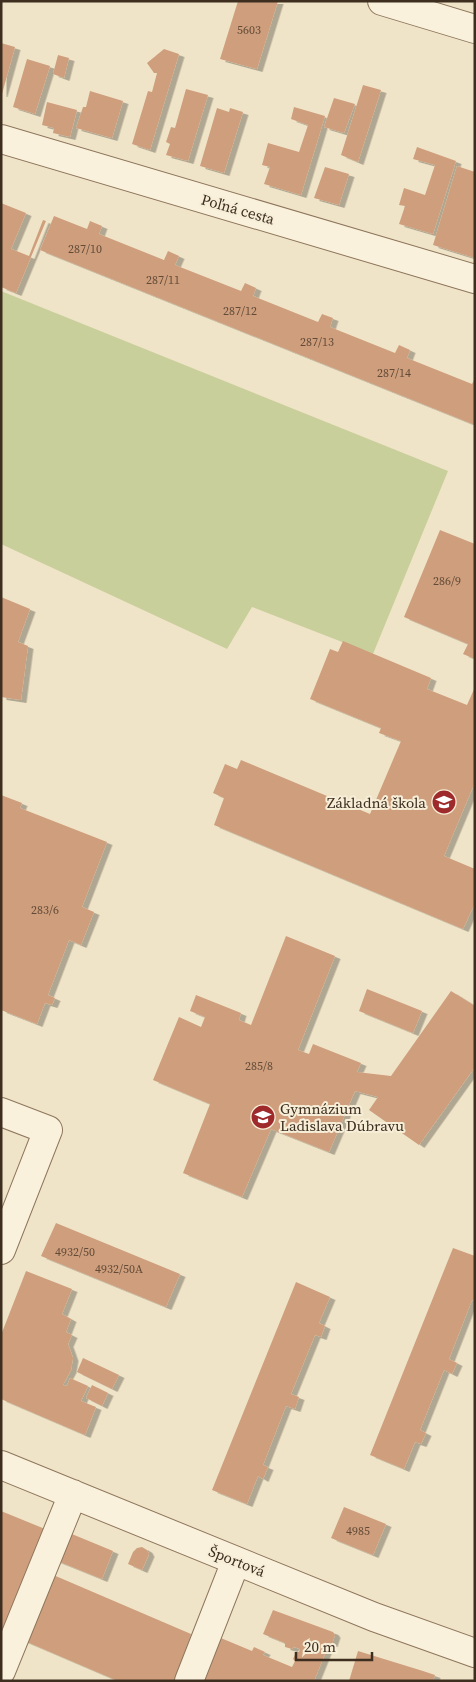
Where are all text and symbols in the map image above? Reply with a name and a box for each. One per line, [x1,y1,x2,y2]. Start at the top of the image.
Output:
house number: 5603 [237,22,261,38]
street label: Poľná cesta [199,189,277,230]
house number: 287/10 [68,241,102,257]
house number: 287/11 [146,272,180,288]
house number: 287/12 [223,303,257,319]
house number: 287/13 [300,334,334,350]
house number: 287/14 [377,365,411,381]
house number: 286/9 [433,573,461,589]
school or university icon: Základná škola [431,789,457,815]
place label: Základná škola [327,792,426,813]
house number: 283/6 [31,902,59,918]
house number: 285/8 [245,1058,273,1074]
place label: Gymnázium Ladislava Dúbravu [280,1098,404,1136]
school or university icon: Gymnázium Ladislava Dúbravu [250,1104,276,1130]
house number: 4932/50 [55,1244,95,1260]
house number: 4932/50A [95,1261,143,1277]
house number: 4985 [346,1523,370,1539]
street label: Športová [206,1540,269,1582]
scale bar [296,1630,372,1662]
text: 20 m [304,1636,336,1657]

